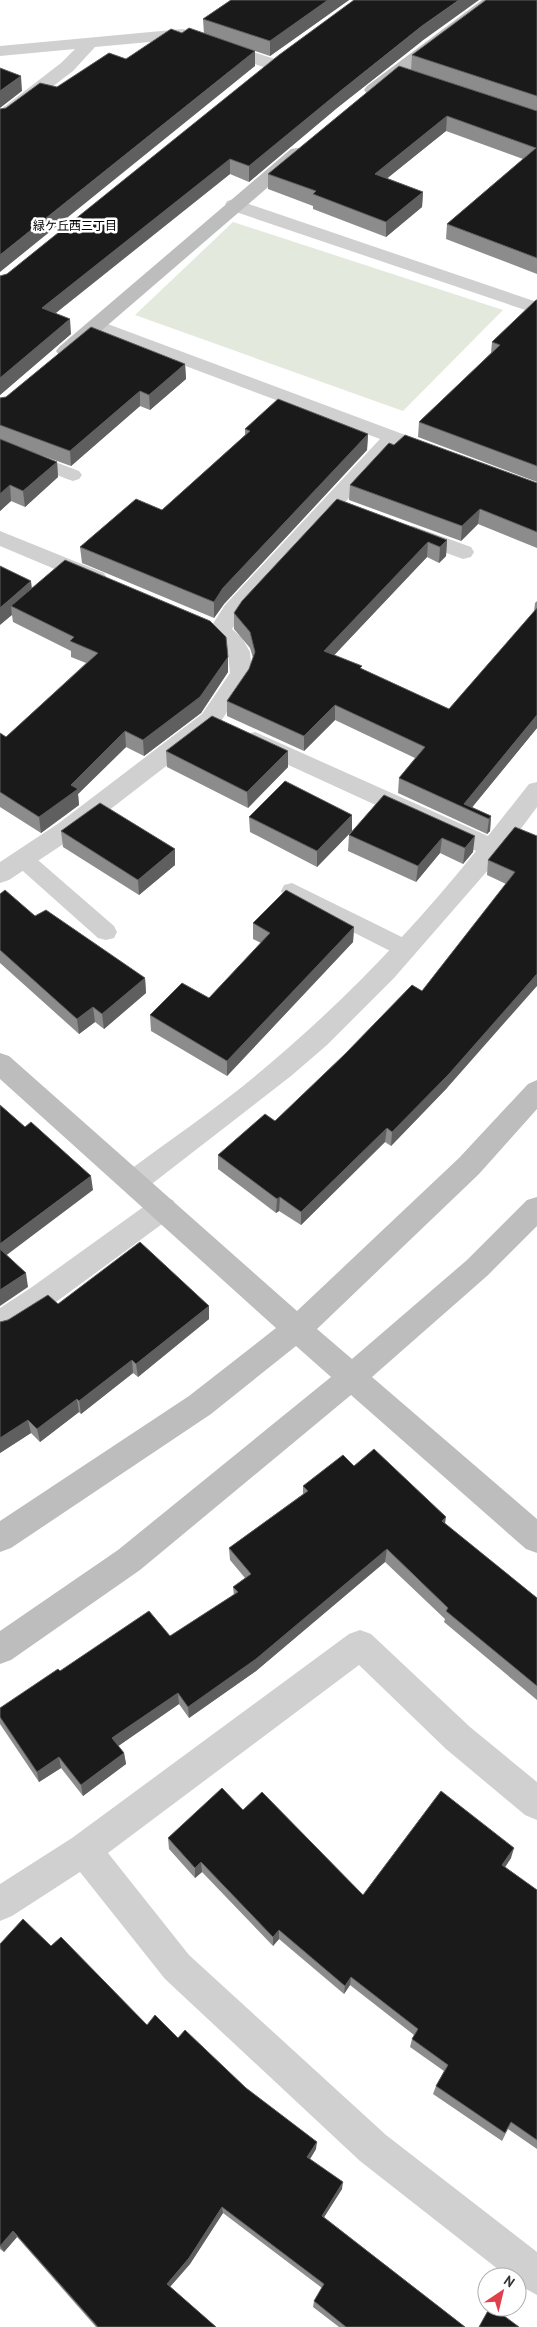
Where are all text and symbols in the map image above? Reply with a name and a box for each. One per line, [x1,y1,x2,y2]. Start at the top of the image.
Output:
district label: 緑ケ丘西三丁目 [33,218,117,233]
north arrow [477,2267,527,2317]
text: N [501,2271,518,2291]

